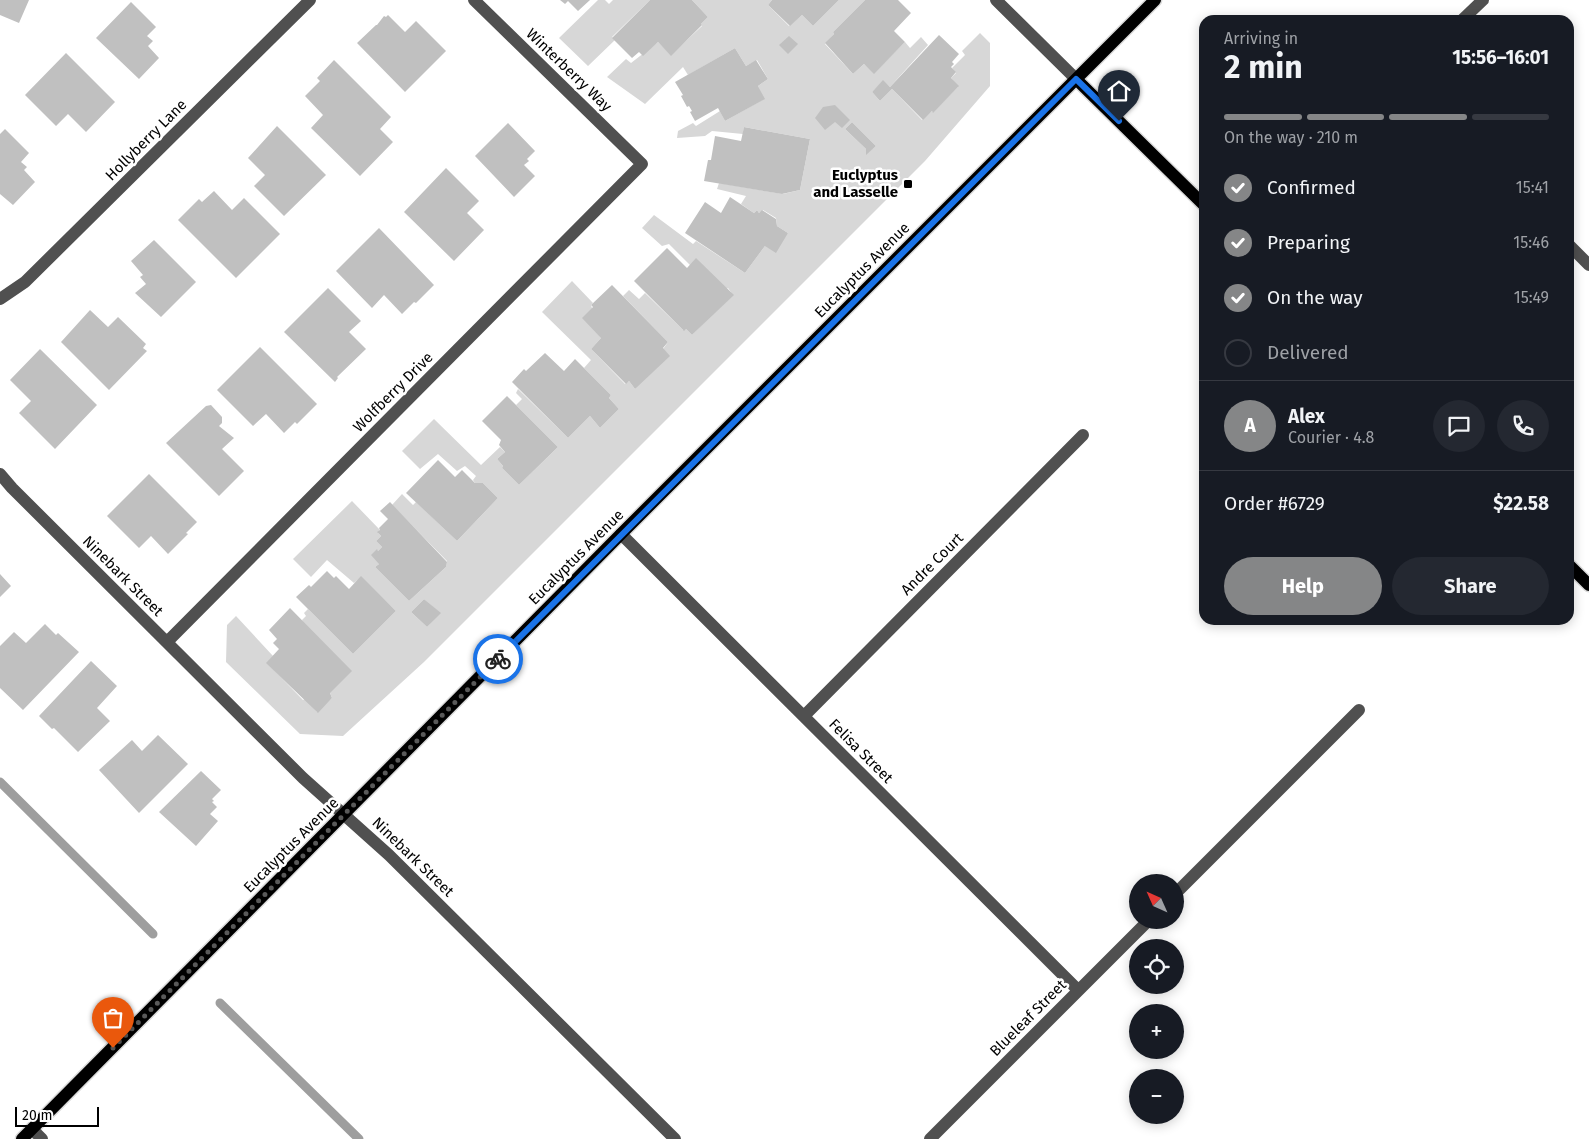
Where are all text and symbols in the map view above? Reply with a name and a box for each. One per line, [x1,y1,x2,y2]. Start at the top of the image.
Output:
street label: Winterberry Way [523,25,616,116]
text: Arriving in [1224,29,1298,48]
text: 15:56–16:01 [1452,46,1549,69]
text: 2 min [1224,48,1303,86]
pin [1098,70,1140,121]
icon: home [1105,77,1133,105]
street label: Hollyberry Lane [102,96,190,184]
text: On the way · 210 m [1224,128,1358,147]
place label: Euclyptus and Lasselle [813,166,898,201]
icon: check [1224,174,1252,202]
text: Confirmed [1267,176,1356,199]
marker: Euclyptus and Lasselle [902,178,914,190]
text: 15:41 [1516,178,1549,197]
street label: Eucalyptus Avenue [811,219,913,321]
icon: check [1224,229,1252,257]
text: Preparing [1267,231,1350,254]
text: 15:46 [1513,233,1549,252]
icon: check [1224,284,1252,312]
text: On the way [1267,286,1363,309]
text: 15:49 [1514,288,1549,307]
text: Delivered [1267,341,1349,364]
street label: Wolfberry Drive [349,348,437,436]
button: chat [1433,400,1485,452]
button: phone [1497,400,1549,452]
text: Alex [1288,405,1325,428]
text: A [1244,414,1256,437]
text: Courier · 4.8 [1288,428,1374,447]
text: Order #6729 [1224,492,1325,515]
text: $22.58 [1493,492,1549,515]
street label: Eucalyptus Avenue [525,506,627,608]
street label: Andre Court [897,529,967,599]
street label: Ninebark Street [79,532,167,620]
button: Help [1224,557,1382,615]
button: Share [1392,557,1549,615]
courier [473,634,523,684]
icon: bike [484,645,512,673]
street label: Felisa Street [825,715,897,787]
street label: Eucalyptus Avenue [240,794,342,896]
street label: Ninebark Street [368,814,458,901]
north arrow [1129,874,1184,929]
map controls [1129,874,1184,1124]
button: locate [1129,939,1184,994]
street label: Blueleaf Street [986,976,1070,1060]
pin [92,997,134,1048]
icon: bag [99,1004,127,1032]
button: + [1129,1004,1184,1059]
button: − [1129,1069,1184,1124]
scale bar [15,1104,99,1127]
text: 20 m [22,1107,52,1124]

